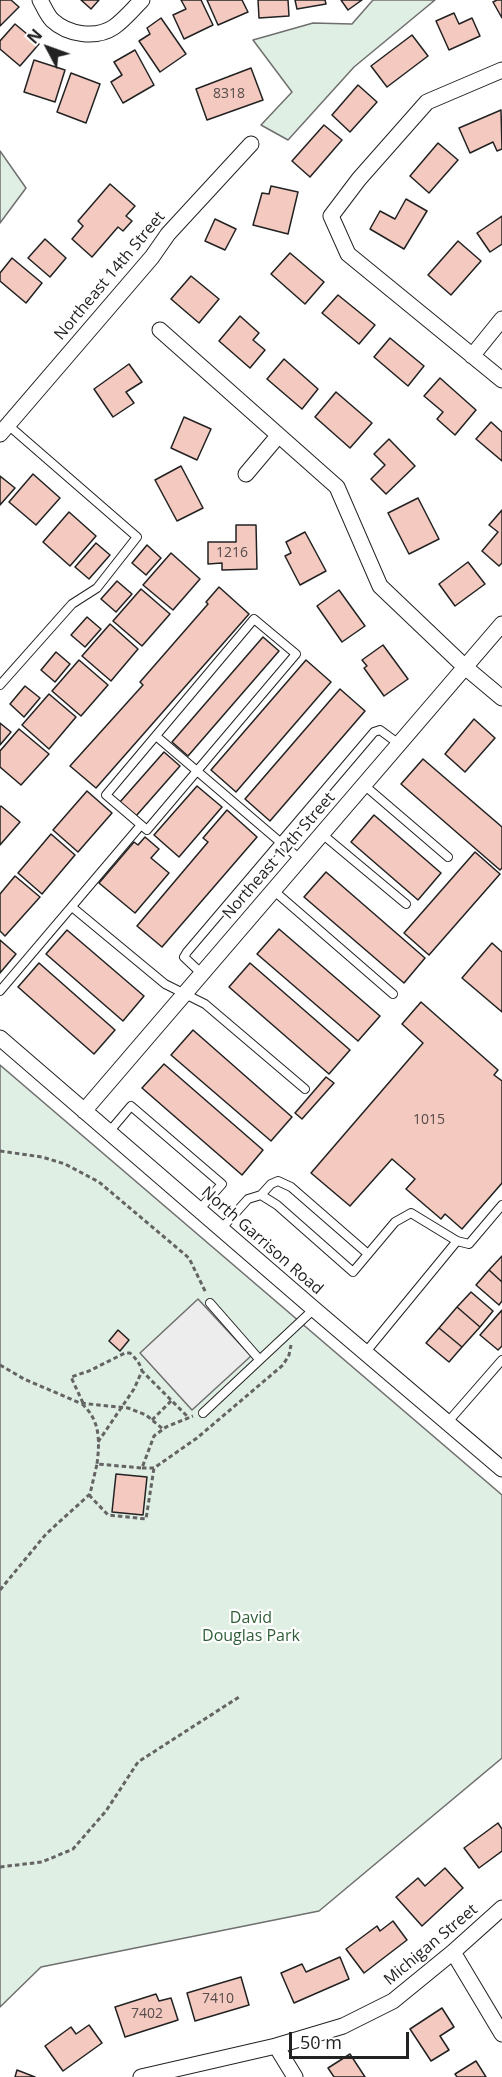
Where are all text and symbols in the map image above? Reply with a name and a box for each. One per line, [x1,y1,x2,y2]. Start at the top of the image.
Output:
north arrow [18,18,78,78]
text: N [22,24,47,48]
house number: 8318 [213,86,245,102]
street label: Northeast 14th Street [51,208,169,344]
house number: 1216 [216,545,248,561]
street label: Northeast 12th Street [219,789,339,923]
house number: 1015 [413,1112,445,1128]
street label: North Garrison Road [197,1183,327,1299]
park label: David Douglas Park [202,1608,300,1646]
street label: Michigan Street [380,1900,482,1990]
house number: 7410 [202,1991,234,2007]
house number: 7402 [131,2006,163,2022]
scale bar [292,2020,412,2058]
text: 50 m [300,2030,342,2054]

